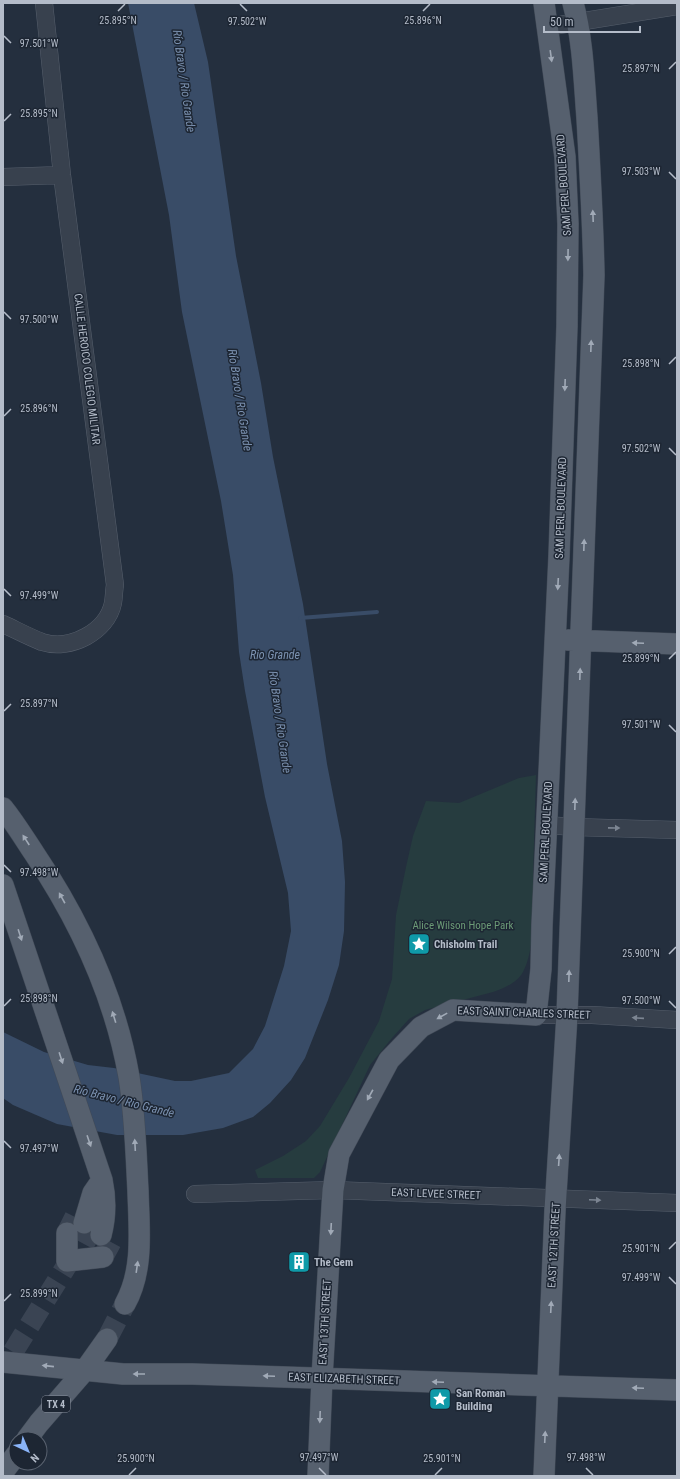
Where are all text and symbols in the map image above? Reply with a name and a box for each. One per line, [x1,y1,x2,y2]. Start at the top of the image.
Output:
scale bar [544,8,640,34]
text: 25.895°N [99,15,137,26]
text: 25.896°N [404,15,442,26]
text: 50 m [550,15,574,29]
text: 97.502°W [228,16,267,27]
water label: Río Bravo / Rio Grande [170,29,198,134]
text: 97.501°W [20,38,59,49]
one-way arrow [548,50,554,62]
text: 25.897°N [622,63,660,74]
text: 25.895°N [20,108,58,119]
street label: SAM PERL BOULEVARD [554,134,574,236]
text: 97.503°W [622,166,661,177]
one-way arrow [590,209,596,222]
one-way arrow [565,249,571,262]
street label: CALLE HEROICO COLEGIO MILITAR [71,293,103,445]
text: 97.500°W [20,314,59,325]
one-way arrow [588,340,595,352]
water label: Río Bravo / Rio Grande [225,348,255,453]
text: 25.898°N [622,358,660,369]
one-way arrow [562,379,568,392]
text: 25.896°N [20,403,58,414]
text: 97.502°W [622,443,661,454]
street label: SAM PERL BOULEVARD [553,457,569,559]
one-way arrow [581,539,588,551]
one-way arrow [555,578,561,591]
text: 97.499°W [20,590,59,601]
one-way arrow [632,639,644,646]
water label: Rio Grande [250,648,301,662]
text: 25.899°N [622,653,660,664]
one-way arrow [576,668,583,680]
water label: Río Bravo / Rio Grande [266,670,294,775]
text: 25.897°N [20,698,58,709]
text: 97.501°W [622,719,661,730]
street label: SAM PERL BOULEVARD [537,781,555,883]
one-way arrow [571,798,578,810]
one-way arrow [608,825,621,831]
one-way arrow [22,835,30,845]
text: 97.498°W [20,867,59,878]
one-way arrow [58,892,65,904]
park label: Alice Wilson Hope Park [412,919,514,932]
one-way arrow [17,929,23,941]
place icon: Chisholm Trail [406,931,432,957]
place label: Chisholm Trail [434,938,498,951]
text: 25.900°N [622,948,660,959]
one-way arrow [566,969,572,982]
text: 25.898°N [20,993,58,1004]
text: 97.500°W [622,995,661,1006]
street label: EAST SAINT CHARLES STREET [457,1004,591,1022]
one-way arrow [111,1011,117,1023]
one-way arrow [437,1012,448,1019]
one-way arrow [632,1014,644,1021]
one-way arrow [58,1052,64,1064]
water label: Río Bravo / Rio Grande [72,1082,176,1120]
one-way arrow [367,1089,374,1100]
one-way arrow [86,1136,92,1148]
one-way arrow [132,1139,139,1151]
text: 97.497°W [20,1143,59,1154]
one-way arrow [555,1154,562,1166]
street label: EAST LEVEE STREET [391,1186,481,1202]
one-way arrow [589,1197,602,1203]
street label: EAST 12TH STREET [545,1202,563,1288]
one-way arrow [327,1223,334,1235]
text: 25.901°N [622,1243,660,1254]
building icon: The Gem [286,1249,312,1275]
place label: The Gem [314,1256,353,1269]
one-way arrow [134,1261,140,1273]
text: 97.499°W [622,1272,661,1283]
street label: EAST 13TH STREET [316,1279,334,1365]
text: 25.899°N [20,1288,58,1299]
one-way arrow [548,1301,555,1313]
one-way arrow [42,1363,54,1369]
one-way arrow [132,1371,145,1377]
street label: EAST ELIZABETH STREET [288,1371,400,1387]
one-way arrow [262,1373,275,1379]
one-way arrow [431,1379,444,1385]
one-way arrow [631,1385,644,1391]
place icon: San Roman Building [427,1386,453,1412]
place label: San Roman Building [456,1387,505,1413]
road number: TX 4 [42,1396,70,1412]
one-way arrow [317,1411,324,1423]
north arrow [8,1431,48,1471]
one-way arrow [542,1431,549,1443]
text: N [27,1451,42,1465]
text: 97.497°W [300,1452,339,1463]
text: 97.498°W [567,1452,606,1463]
text: 25.900°N [117,1453,155,1464]
text: 25.901°N [423,1453,461,1464]

